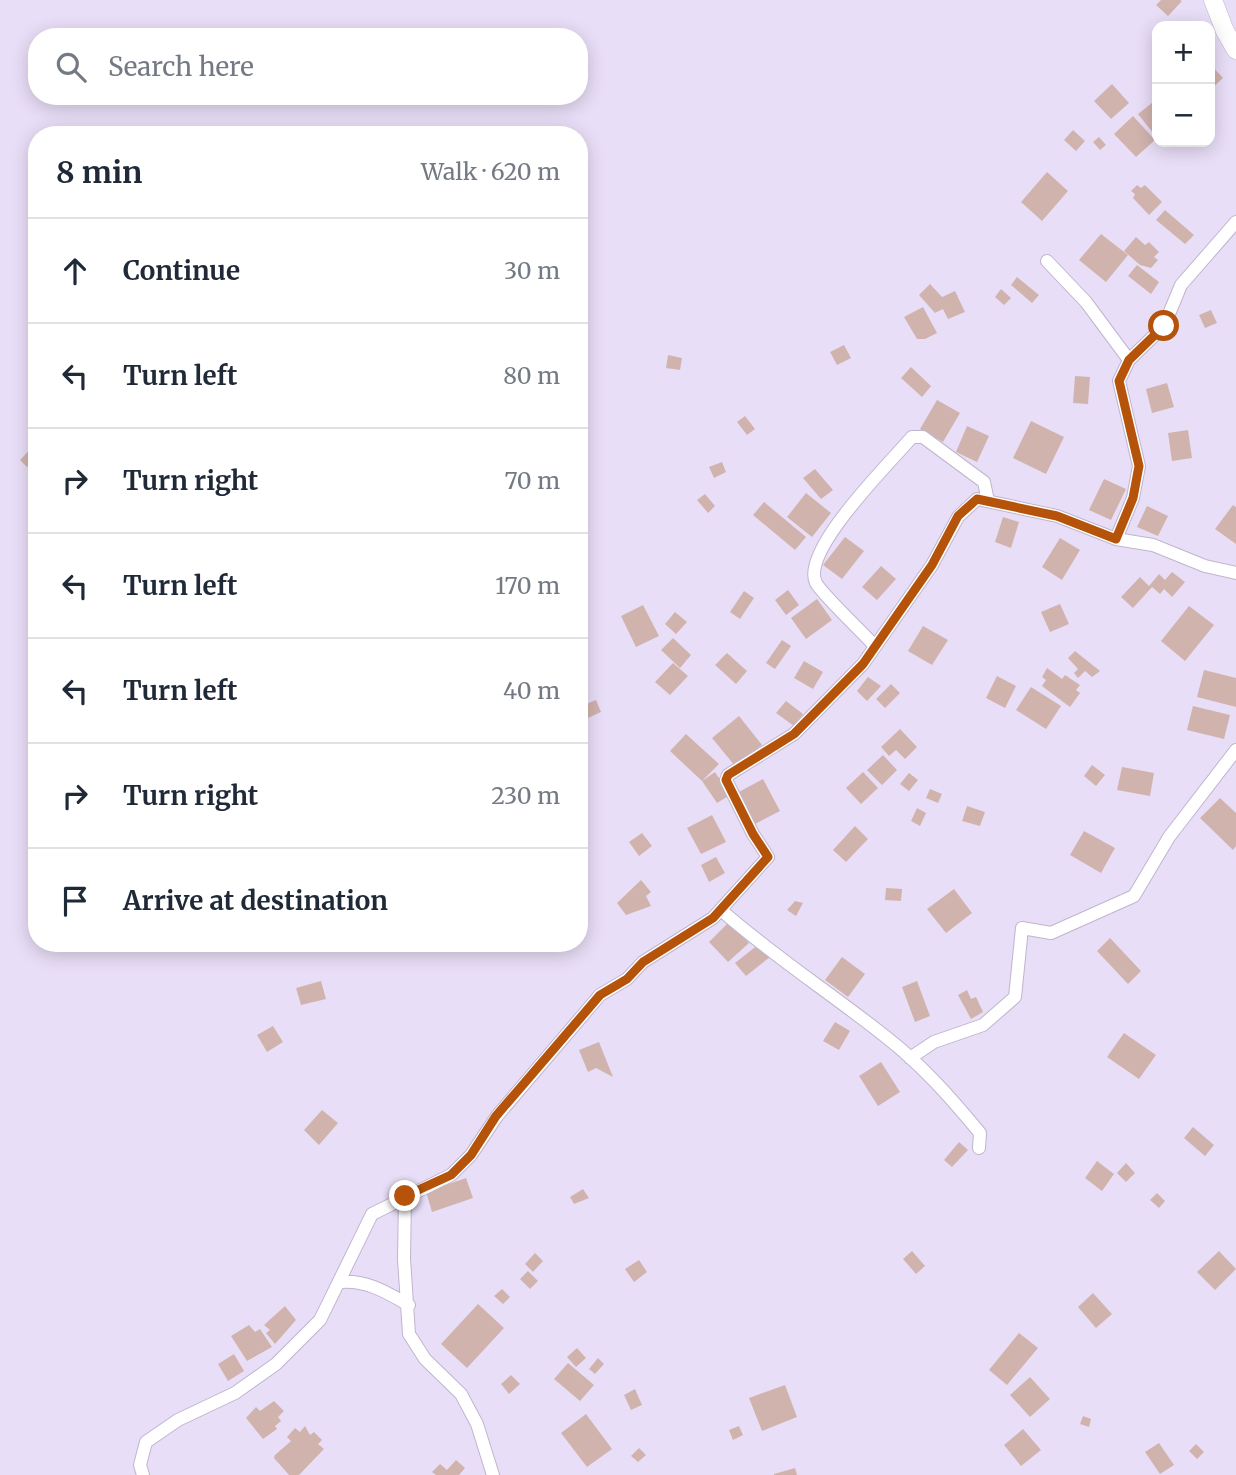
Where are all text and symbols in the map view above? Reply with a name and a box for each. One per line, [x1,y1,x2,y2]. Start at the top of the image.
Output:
map controls [1152,21,1215,147]
button: + [1152,21,1215,84]
search box [28,28,588,105]
icon: search [52,48,90,86]
text: Search here [108,50,254,83]
button: − [1152,84,1215,147]
text: 8 min [56,153,142,191]
text: Walk · 620 m [421,157,560,186]
icon: ahead [56,252,94,290]
text: Continue [123,254,240,287]
text: 30 m [504,256,560,285]
route start [1148,310,1179,341]
icon: left [56,357,94,395]
text: Turn left [123,359,237,392]
text: 80 m [503,361,560,390]
icon: right [56,462,94,500]
text: Turn right [123,464,258,497]
text: 70 m [504,466,560,495]
icon: left [56,567,94,605]
text: Turn left [123,569,237,602]
text: 170 m [495,571,560,600]
icon: left [56,672,94,710]
text: Turn left [123,674,237,707]
text: 40 m [503,676,560,705]
icon: right [56,777,94,815]
text: Turn right [123,779,258,812]
text: 230 m [491,781,560,810]
icon: arrive [56,882,94,920]
text: Arrive at destination [123,884,388,917]
route end [389,1180,420,1211]

